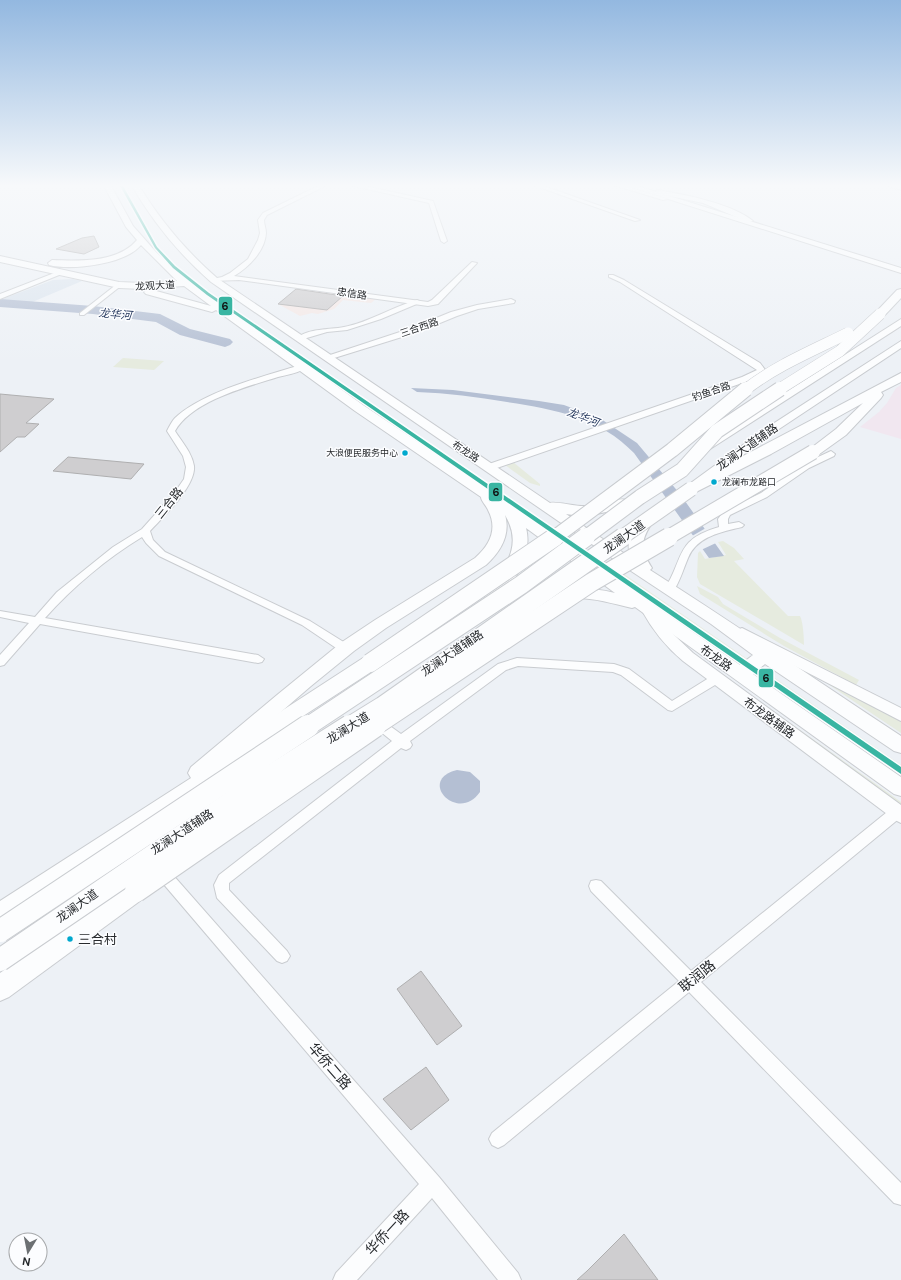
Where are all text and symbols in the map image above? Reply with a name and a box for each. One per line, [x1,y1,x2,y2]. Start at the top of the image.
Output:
street label: 龙观大道 [135,278,175,293]
street label: 忠信路 [336,285,368,302]
line badge: 6 [218,296,233,316]
text: 6 [222,299,229,313]
water label: 龙华河 [98,306,134,323]
street label: 三合西路 [398,315,440,340]
street label: 钓鱼合路 [690,379,732,404]
water label: 龙华河 [565,405,603,430]
street label: 龙澜大道辅路 [713,420,781,474]
street label: 布龙路 [450,438,482,465]
place label: 大浪便民服务中心 [326,447,398,459]
marker: 大浪便民服务中心 [400,448,410,458]
place label: 龙澜布龙路口 [722,476,776,488]
marker: 龙澜布龙路口 [709,477,719,487]
line badge: 6 [488,482,503,502]
street label: 三合路 [151,484,187,522]
text: 6 [493,485,500,499]
street label: 龙澜大道 [600,517,648,557]
street label: 龙澜大道辅路 [418,626,486,680]
street label: 布龙路 [697,641,735,675]
line badge: 6 [758,668,774,688]
text: 6 [763,671,770,685]
street label: 布龙路辅路 [740,694,798,742]
street label: 龙澜大道 [323,708,373,748]
street label: 龙澜大道辅路 [147,806,217,858]
street label: 龙澜大道 [53,886,101,926]
place label: 三合村 [78,931,117,948]
marker: 三合村 [65,934,75,944]
street label: 联润路 [675,956,719,996]
street label: 华侨二路 [305,1039,355,1093]
street label: 华侨一路 [361,1205,413,1259]
north arrow [8,1232,48,1272]
text: N [21,1254,31,1269]

